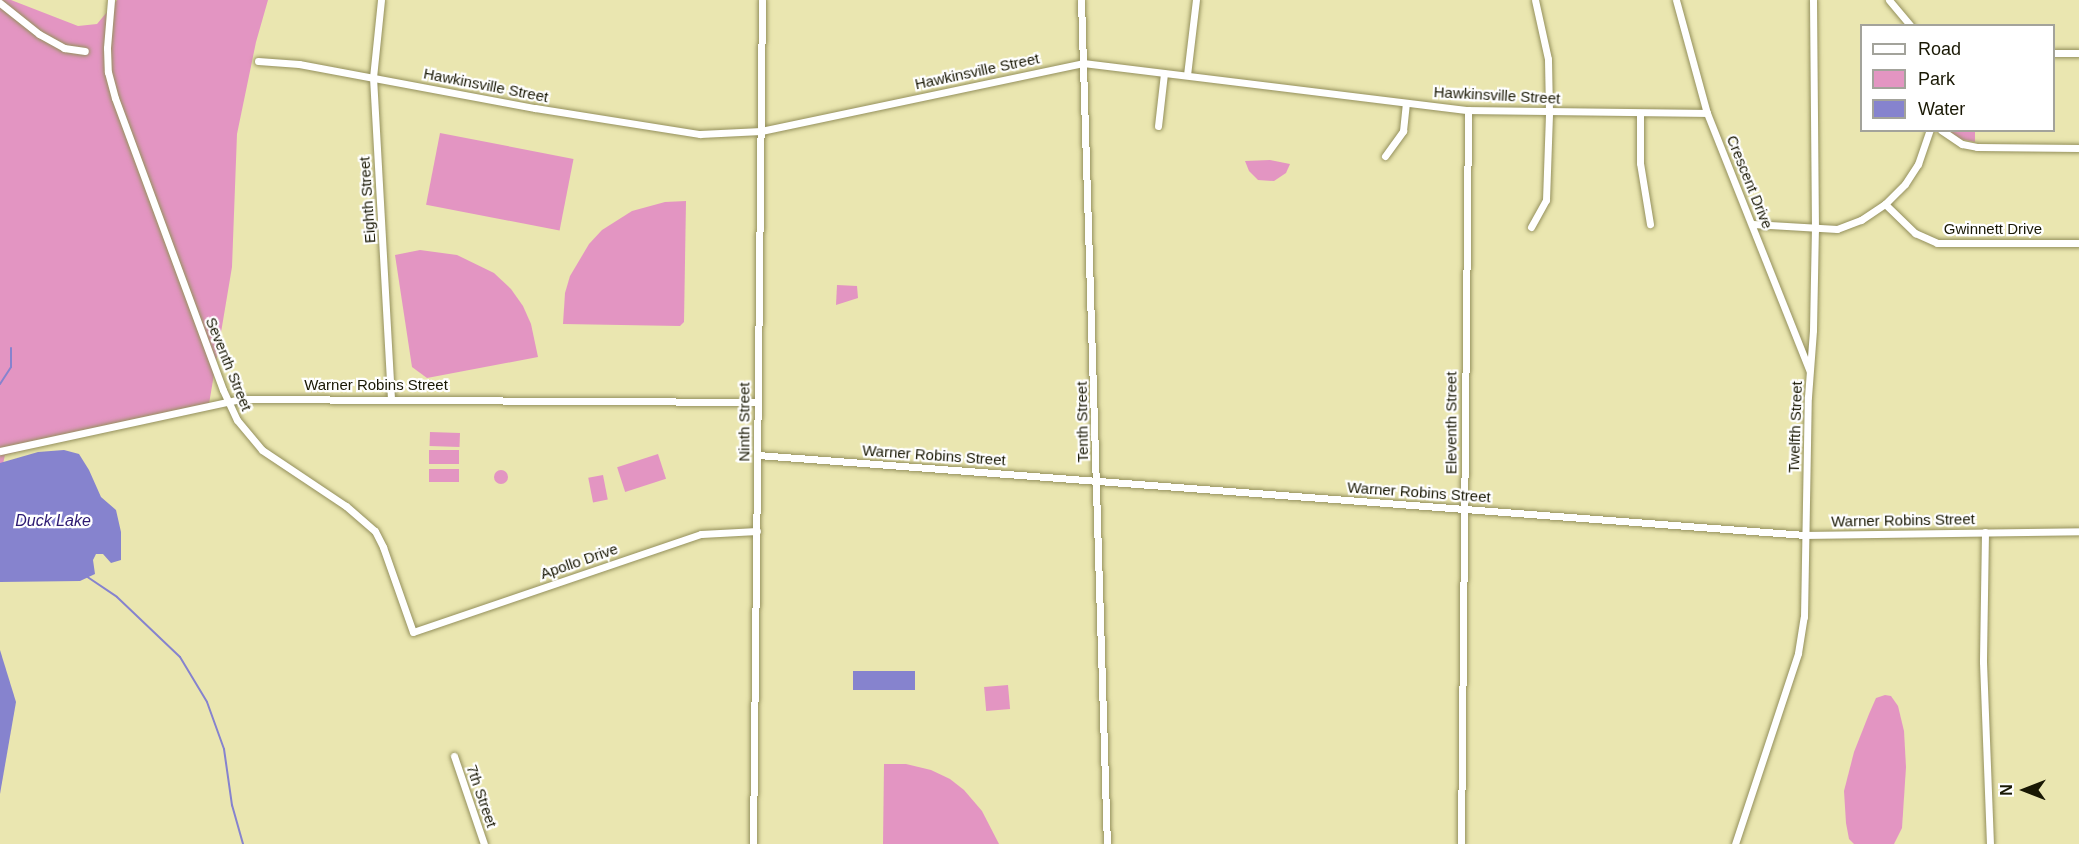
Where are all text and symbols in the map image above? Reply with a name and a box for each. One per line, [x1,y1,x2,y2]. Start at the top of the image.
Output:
legend [1860,24,2055,132]
text: Road [1918,39,1961,59]
street label: Hawkinsville Street [913,49,1041,93]
street label: Hawkinsville Street [422,64,550,106]
text: Park [1918,69,1955,89]
street label: Hawkinsville Street [1433,83,1561,107]
text: Water [1918,99,1965,119]
street label: Crescent Drive [1723,133,1777,231]
street label: Eighth Street [355,156,379,244]
street label: Gwinnett Drive [1944,220,2042,238]
street label: Seventh Street [202,315,256,413]
street label: Eleventh Street [1442,372,1460,474]
street label: Warner Robins Street [304,376,448,394]
street label: Tenth Street [1072,381,1092,463]
street label: Twelfth Street [1784,381,1806,473]
street label: Ninth Street [735,382,753,462]
street label: Warner Robins Street [862,441,1006,469]
street label: Warner Robins Street [1347,478,1491,506]
street label: Warner Robins Street [1831,510,1975,530]
water label: Duck Lake [15,511,91,531]
street label: Apollo Drive [538,539,620,583]
north arrow [1995,760,2055,820]
street label: 7th Street [463,762,501,830]
text: N [1998,784,2015,796]

